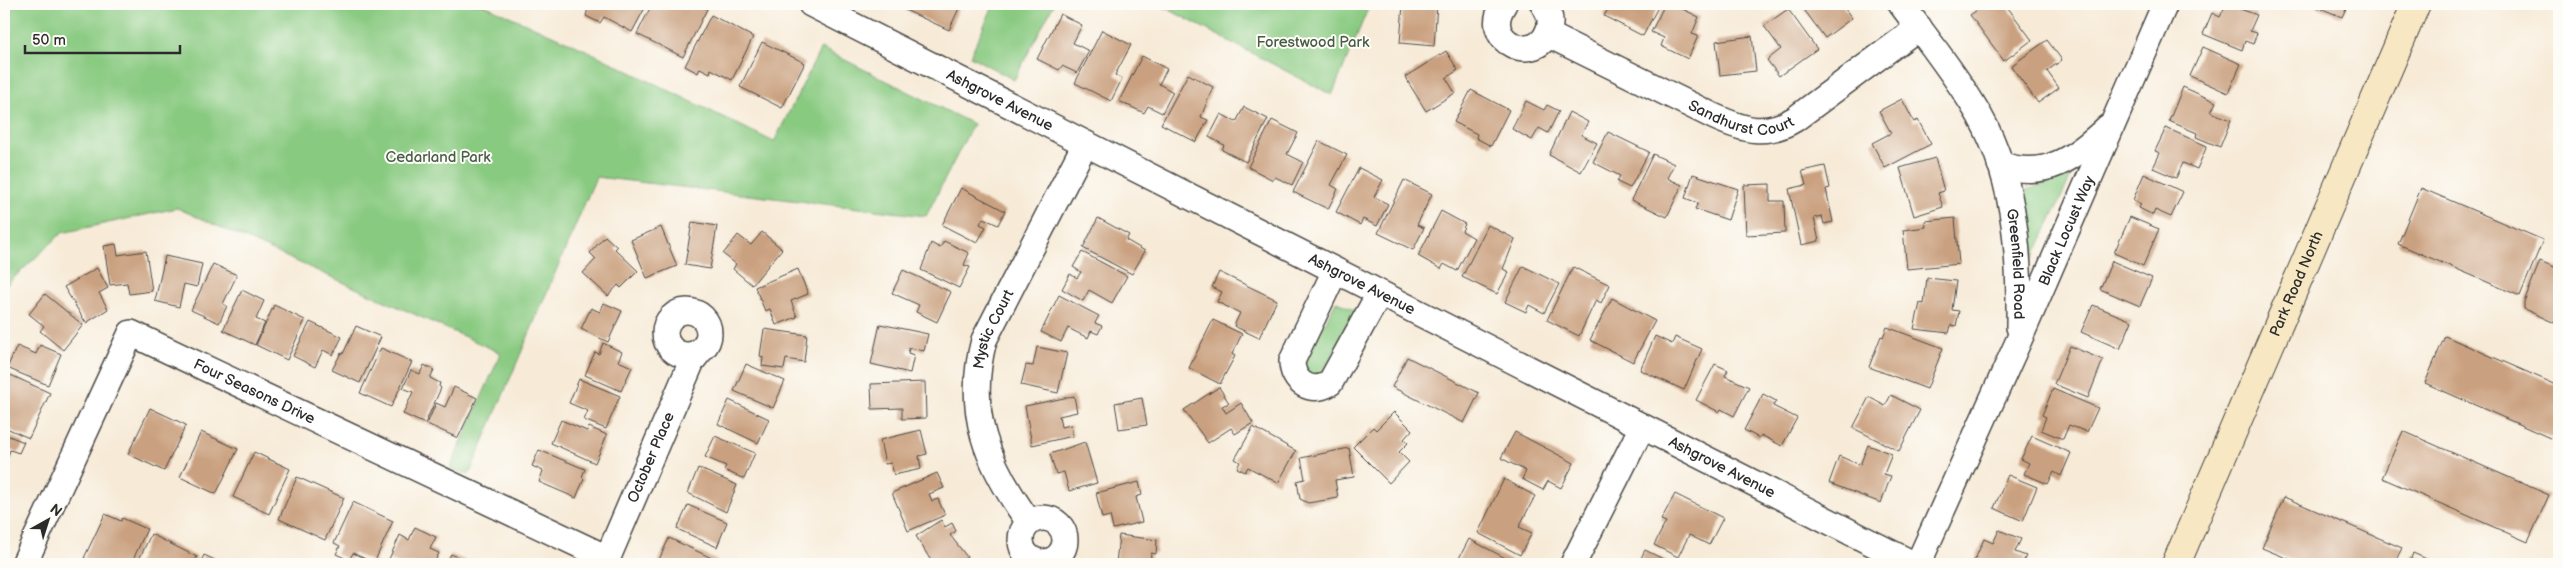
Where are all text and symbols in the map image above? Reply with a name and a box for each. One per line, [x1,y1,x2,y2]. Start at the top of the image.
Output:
scale bar [25,22,180,54]
text: 50 m [32,31,66,50]
park label: Forestwood Park [1257,33,1370,52]
street label: Ashgrove Avenue [943,66,1056,135]
street label: Sandhurst Court [1685,96,1798,140]
park label: Cedarland Park [386,148,491,167]
street label: Black Locust Way [2035,173,2099,289]
street label: Greenfield Road [2002,207,2028,319]
street label: Park Road North [2266,228,2328,339]
street label: Ashgrove Avenue [1305,249,1418,319]
street label: Mystic Court [969,286,1018,370]
street label: Four Seasons Drive [190,355,318,429]
street label: October Place [623,409,679,506]
street label: Ashgrove Avenue [1665,432,1778,502]
north arrow [22,496,72,546]
text: N [46,500,65,520]

